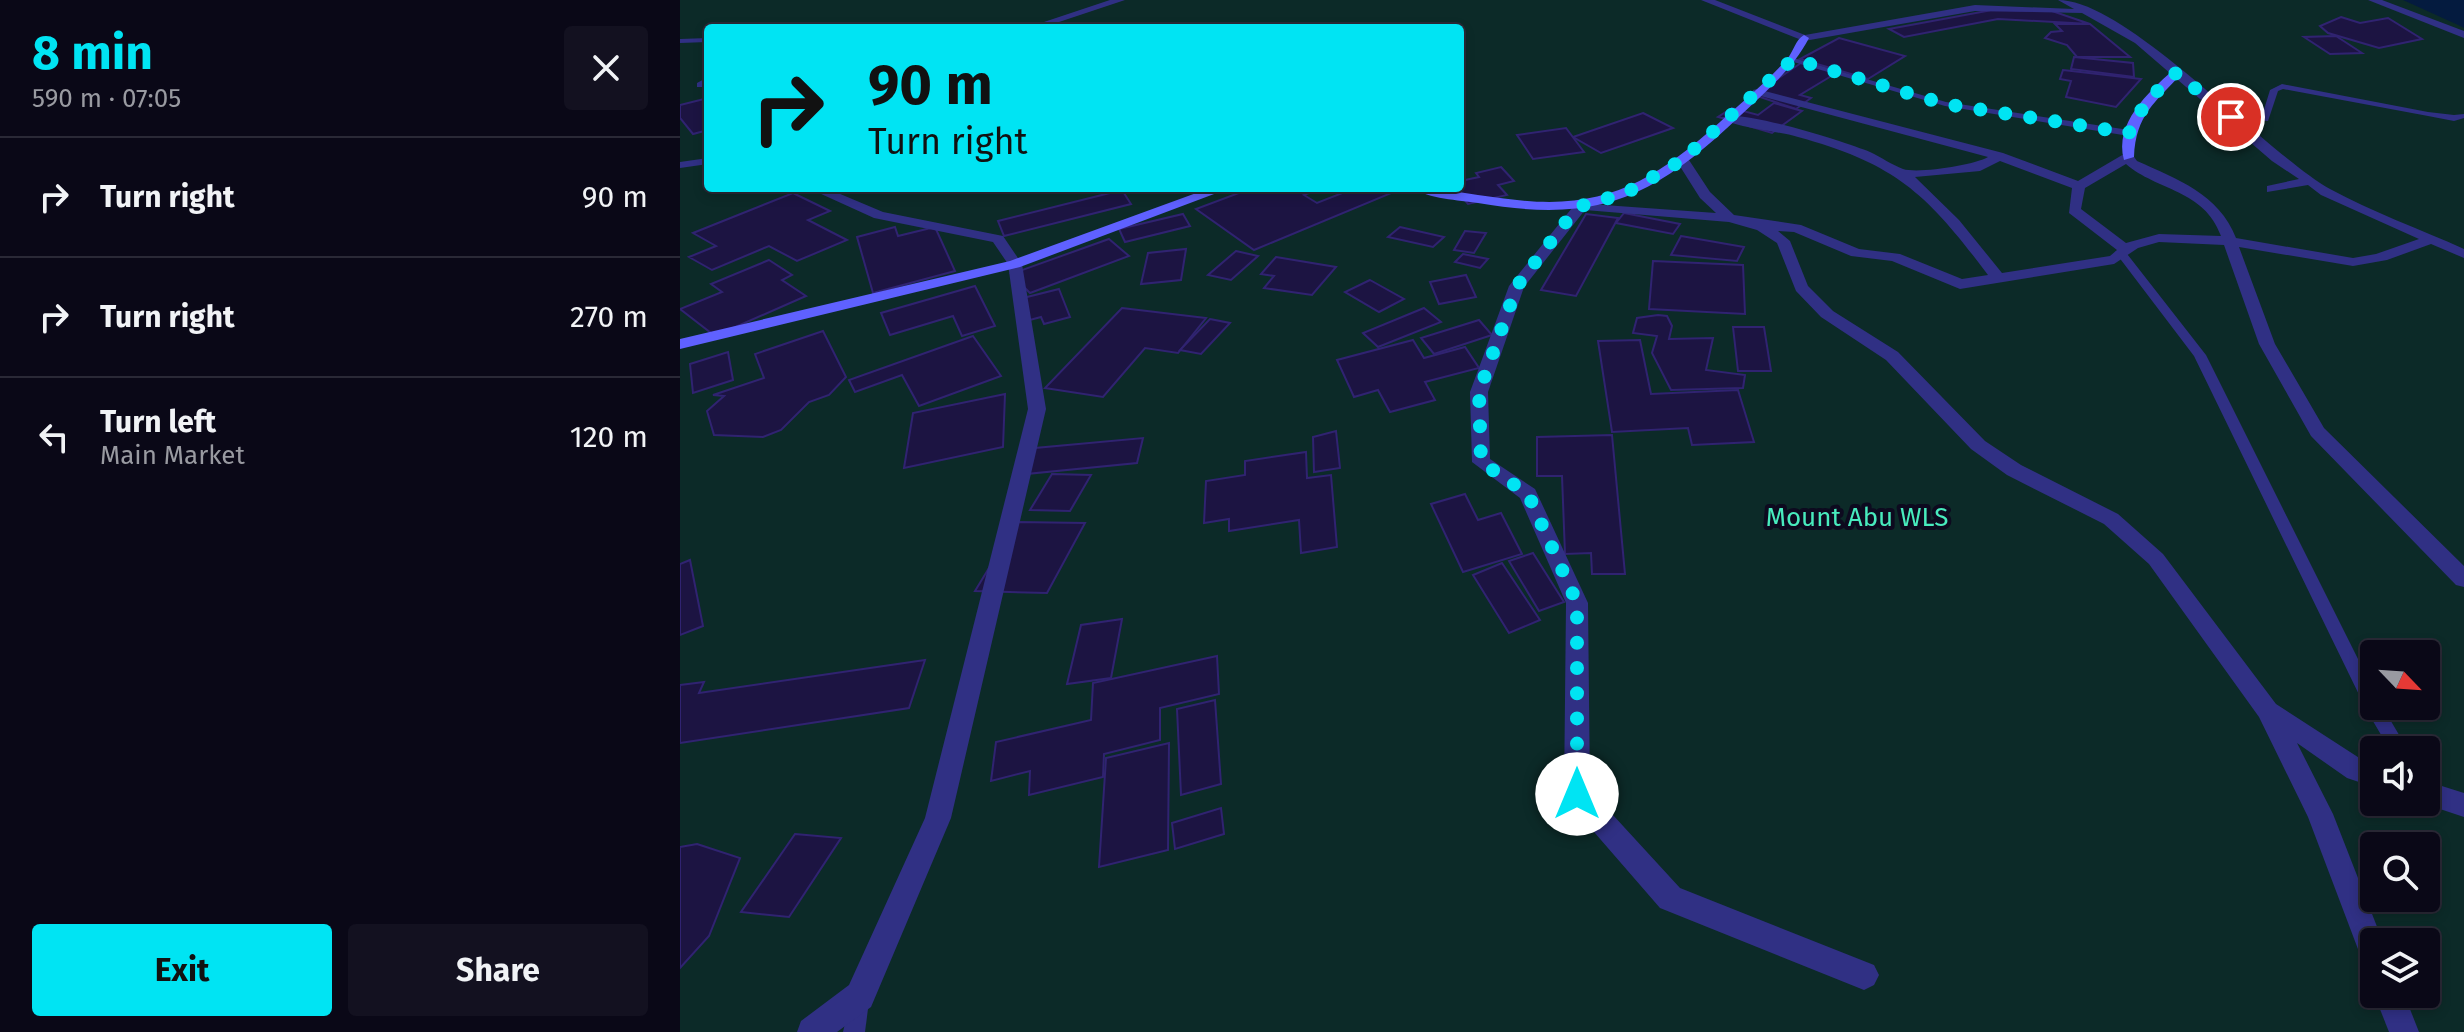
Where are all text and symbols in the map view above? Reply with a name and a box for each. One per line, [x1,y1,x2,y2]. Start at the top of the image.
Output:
text: 8 min [32,24,153,82]
button: close [564,26,648,110]
text: 90 m [868,52,993,119]
icon: right [736,56,840,160]
text: 590 m · 07:05 [32,83,181,114]
pin [2197,83,2265,151]
icon: arrive [2209,95,2253,139]
text: Turn right [868,120,1028,164]
icon: right [32,175,76,219]
text: Turn right [100,179,235,215]
text: 90 m [582,179,648,215]
icon: right [32,295,76,339]
text: Turn right [100,299,235,335]
text: 270 m [570,299,648,335]
text: Turn left [100,404,216,440]
icon: left [32,415,76,459]
text: 120 m [570,419,648,455]
text: Main Market [100,440,245,471]
park label: Mount Abu WLS [1766,502,1948,533]
north arrow [2360,640,2440,720]
map controls [2360,640,2440,1008]
button: sound [2360,736,2440,816]
position arrow [1535,752,1619,836]
button: search [2360,832,2440,912]
button: Exit [32,924,332,1016]
button: Share [348,924,648,1016]
button: layers [2360,928,2440,1008]

